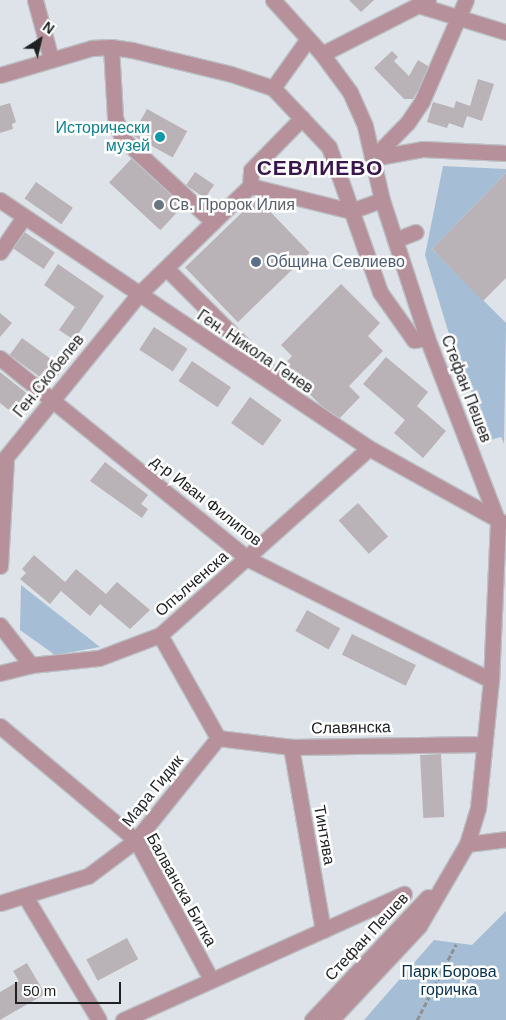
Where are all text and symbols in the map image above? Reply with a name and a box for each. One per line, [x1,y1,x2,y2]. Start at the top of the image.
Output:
north arrow [15,15,65,65]
text: N [40,18,57,37]
place label: Исторически музей [55,118,150,156]
marker: Исторически музей [154,131,166,143]
district label: СЕВЛИЕВО [256,155,384,181]
place label: Св. Пророк Илия [169,195,295,215]
marker: Св. Пророк Илия [153,199,165,211]
place label: Община Севлиево [266,252,405,272]
marker: Община Севлиево [250,256,262,268]
street label: Ген. Никола Генев [193,306,317,398]
street label: Ген.Скобелев [10,331,88,421]
street label: Стефан Пешев [437,333,495,445]
street label: д-р Иван Филипов [147,452,265,550]
street label: Опълченска [152,547,232,621]
street label: Славянска [311,718,391,738]
street label: Мара Гидик [118,751,188,831]
street label: Тинтява [309,804,339,866]
street label: Балванска Битка [142,830,220,950]
street label: Стефан Пешев [321,889,413,985]
park label: Парк Борова горичка [401,962,497,1000]
scale bar [18,972,124,1004]
text: 50 m [23,982,56,999]

